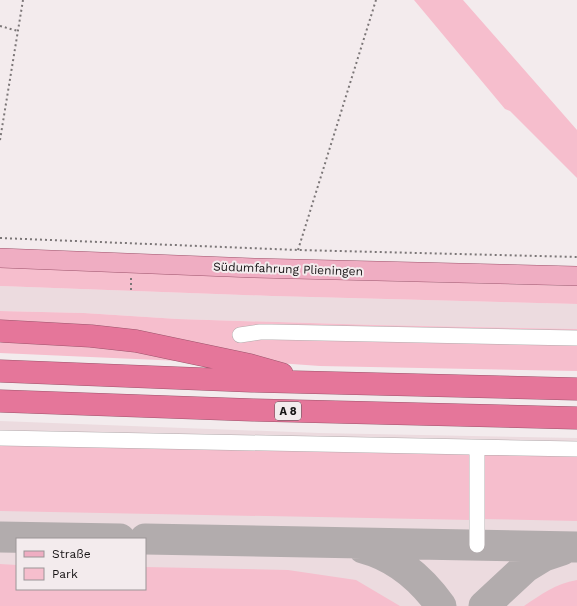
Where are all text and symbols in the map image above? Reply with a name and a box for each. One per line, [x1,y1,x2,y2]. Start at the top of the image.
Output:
street label: Südumfahrung Plieningen [213,259,363,279]
road number: A 8 [275,402,301,420]
legend [16,538,146,590]
text: Straße [52,547,91,561]
text: Park [52,567,78,581]

